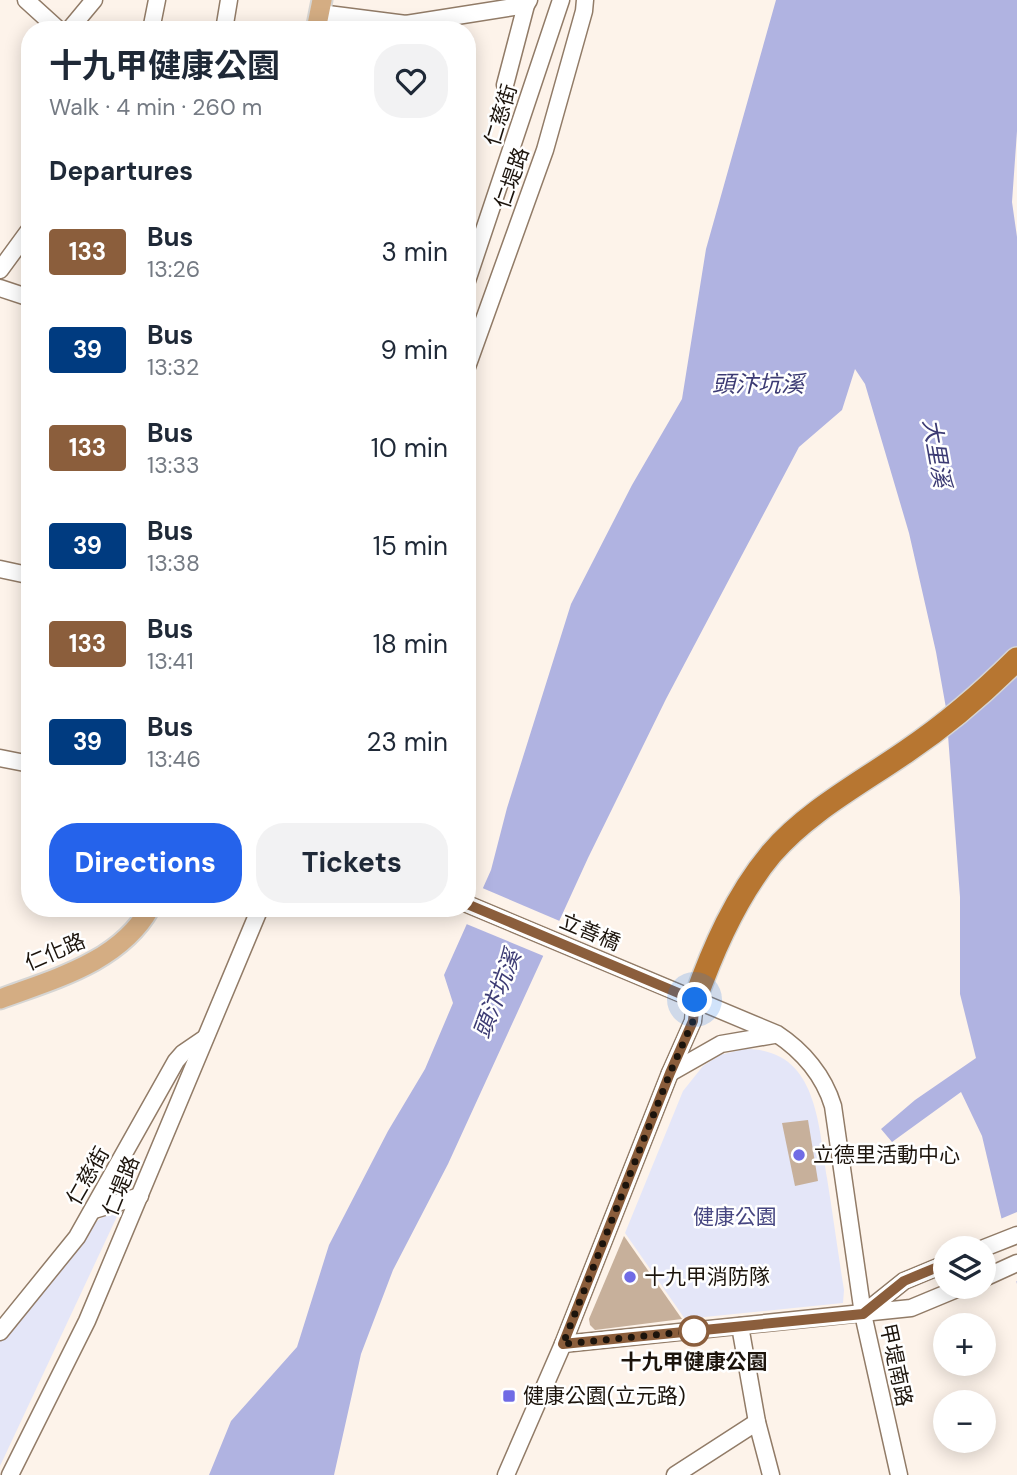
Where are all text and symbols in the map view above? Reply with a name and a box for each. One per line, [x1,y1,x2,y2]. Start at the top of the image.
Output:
text: 十九甲健康公園 [49,44,280,87]
button: heart [374,44,448,118]
street label: 仁慈街 [478,81,524,149]
text: Walk · 4 min · 260 m [49,92,262,122]
street label: 仁堤路 [489,144,535,212]
text: Departures [49,154,193,188]
text: Bus [147,220,193,254]
text: 3 min [381,235,448,269]
text: 133 [69,236,106,267]
text: 13:26 [147,254,200,284]
text: Bus [147,318,193,352]
text: 9 min [380,333,448,367]
text: 39 [73,334,102,365]
text: 13:32 [147,352,199,382]
water label: 頭汴坑溪 [712,369,807,399]
text: Bus [147,416,193,450]
water label: 大里溪 [916,416,958,493]
text: 10 min [371,431,448,465]
text: 133 [69,432,106,463]
text: 13:33 [147,450,200,480]
text: Bus [147,514,193,548]
text: 15 min [373,529,448,563]
text: 39 [73,530,102,561]
text: 13:38 [147,548,200,578]
text: Bus [147,612,193,646]
text: 18 min [373,627,448,661]
text: 133 [69,628,106,659]
text: 13:41 [147,646,194,676]
text: Bus [147,710,193,744]
text: 23 min [366,725,448,759]
text: 39 [73,726,102,757]
text: 13:46 [147,744,201,774]
button: Directions [49,823,242,903]
button: Tickets [256,823,448,903]
street label: 立善橋 [556,907,624,957]
street label: 仁化路 [21,927,89,977]
water label: 頭汴坑溪 [467,943,529,1042]
your location [677,982,712,1017]
place label: 立德里活動中心 [813,1141,960,1169]
street label: 仁慈街 [60,1142,116,1210]
marker: 立德里活動中心 [791,1147,807,1163]
street label: 仁堤路 [96,1152,146,1220]
park label: 健康公園 [693,1203,777,1231]
map controls [933,1236,996,1453]
button: layers [933,1236,996,1299]
place label: 十九甲消防隊 [644,1263,770,1291]
marker: 十九甲消防隊 [622,1269,638,1285]
button: + [933,1313,996,1376]
marker: 十九甲健康公園 [679,1316,709,1346]
street label: 甲堤南路 [874,1321,918,1409]
place label: 十九甲健康公園 [621,1348,768,1376]
place label: 健康公園(立元路) [523,1382,686,1410]
marker: 健康公園(立元路) [501,1388,517,1404]
button: − [933,1390,996,1453]

